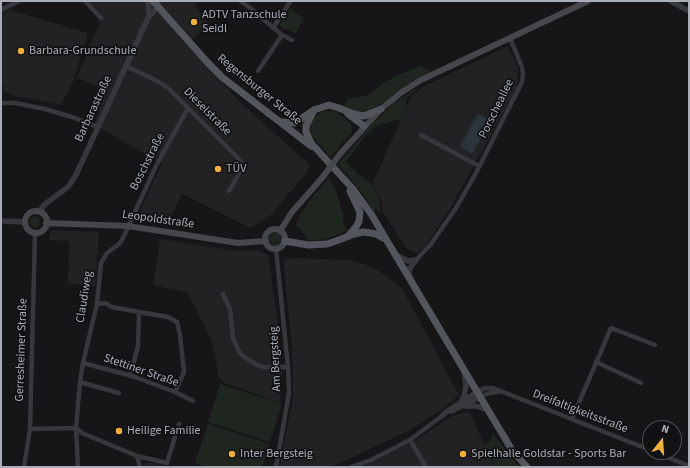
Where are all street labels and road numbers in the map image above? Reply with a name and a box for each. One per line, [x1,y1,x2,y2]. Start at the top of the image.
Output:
street label: Regensburger Straße [214,52,304,128]
street label: Barbarastraße [72,74,116,144]
street label: Porscheallee [476,77,518,141]
street label: Dieselstraße [180,85,234,139]
street label: Boschstraße [127,131,169,193]
street label: Leopoldstraße [121,208,195,232]
street label: Claudiweg [74,270,96,324]
street label: Gerresheimer Straße [13,298,31,402]
street label: Am Bergsteig [267,326,285,392]
street label: Stettiner Straße [101,351,181,391]
street label: Dreifaltigkeitsstraße [530,387,630,437]

